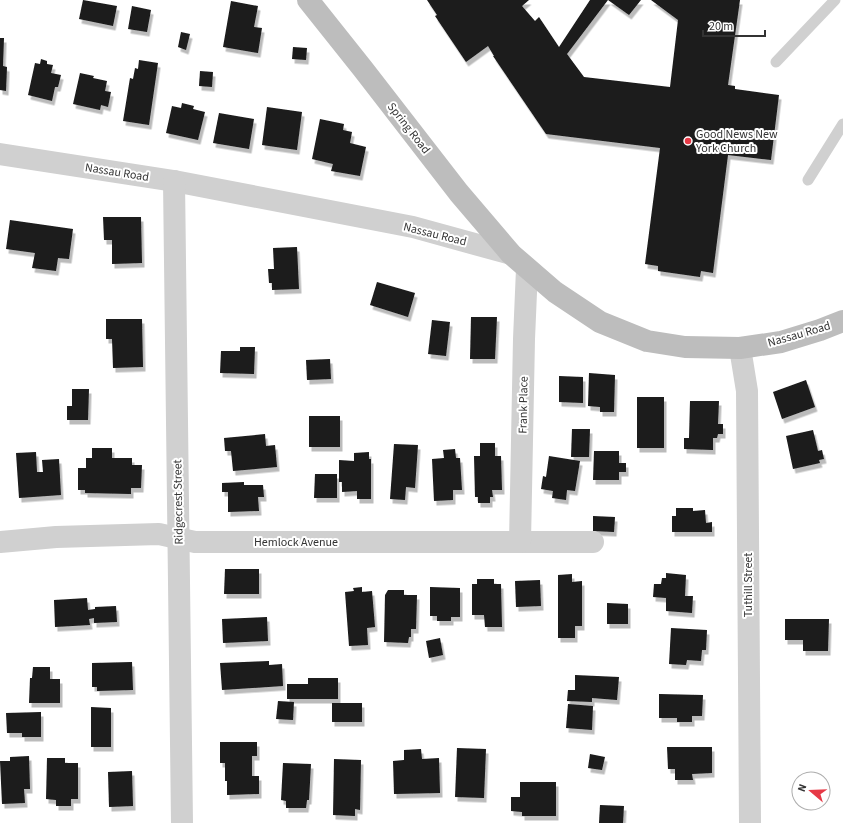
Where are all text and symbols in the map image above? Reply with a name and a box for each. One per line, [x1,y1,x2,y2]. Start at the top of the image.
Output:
scale bar [703,12,765,38]
text: 20 m [709,18,733,35]
street label: Spring Road [383,99,434,158]
place label: Good News New York Church [695,126,778,157]
marker: Good News New York Church [683,136,693,146]
street label: Nassau Road [84,159,150,186]
street label: Nassau Road [401,218,468,251]
street label: Nassau Road [766,317,833,352]
street label: Frank Place [514,376,533,434]
street label: Ridgecrest Street [169,459,188,545]
street label: Hemlock Avenue [254,534,338,551]
street label: Tuthill Street [740,553,757,617]
north arrow [791,771,831,811]
text: N [794,782,810,794]

